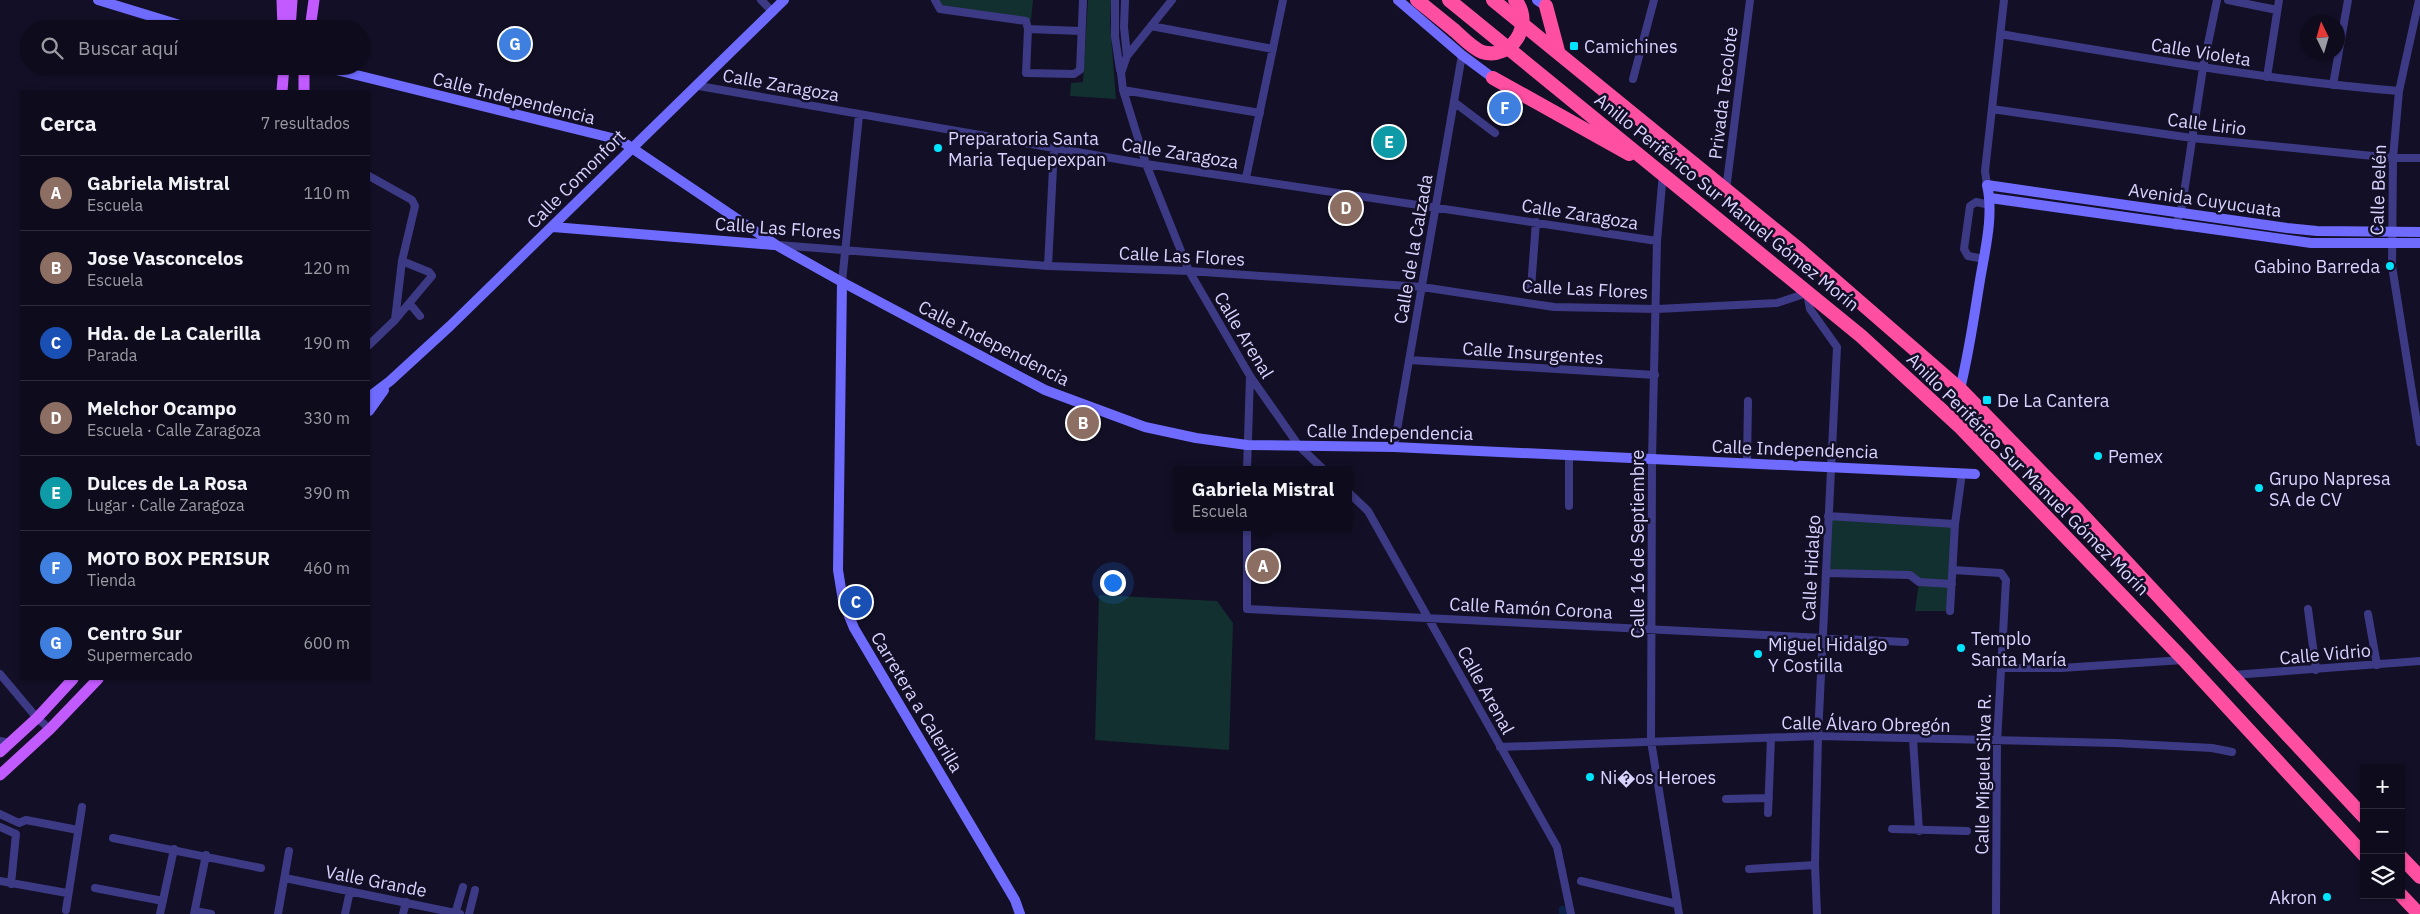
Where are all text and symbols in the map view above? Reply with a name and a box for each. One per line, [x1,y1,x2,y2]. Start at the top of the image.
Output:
north arrow [2300,15,2345,60]
search box [20,20,370,75]
pin: G [499,25,531,63]
street label: Privada Tecolote [1703,25,1743,161]
street label: Calle Violeta [2149,33,2253,71]
icon: search [38,34,66,62]
place label: Camichines [1584,35,1678,58]
text: Buscar aquí [78,36,178,60]
marker: Camichines [1568,40,1580,52]
street label: Calle Zaragoza [721,63,842,107]
street label: Calle Independencia [430,67,598,129]
street label: Anillo Periférico Sur Manuel Gómez Morín [1590,88,1864,316]
pin: F [1489,89,1521,127]
street label: Calle Lirio [2166,108,2248,140]
text: Cerca [40,109,97,137]
text: 7 resultados [261,113,350,133]
pin: E [1373,123,1405,161]
street label: Calle Comonfort [522,125,630,233]
place label: Preparatoria Santa Maria Tequepexpan [948,127,1106,171]
street label: Calle Zaragoza [1120,132,1241,174]
marker: Preparatoria Santa Maria Tequepexpan [932,142,944,154]
street label: Calle Belén [2365,144,2391,236]
text: Gabriela Mistral [87,171,230,195]
street label: Calle de la Calzada [1389,172,1438,326]
street label: Avenida Cuyucuata [2127,178,2283,222]
text: A [51,183,61,203]
text: 110 m [303,183,350,203]
pin: D [1330,189,1362,227]
street label: Calle Zaragoza [1520,193,1641,235]
text: Escuela [87,195,143,215]
street label: Calle Las Flores [714,212,842,244]
street label: Calle Las Flores [1118,241,1246,271]
text: Jose Vasconcelos [87,246,243,270]
place label: Gabino Barreda [2254,255,2380,278]
text: B [51,258,61,278]
text: 120 m [303,258,350,278]
marker: Gabino Barreda [2384,260,2396,272]
text: Escuela [87,270,143,290]
street label: Calle Las Flores [1521,274,1649,304]
street label: Calle Arenal [1209,287,1279,383]
street label: Calle Independencia [915,295,1074,391]
text: Hda. de La Calerilla [87,321,261,345]
text: C [51,333,61,353]
text: 190 m [303,333,350,353]
street label: Calle Insurgentes [1462,337,1604,369]
text: Parada [87,345,137,365]
street label: Anillo Periférico Sur Manuel Gómez Morín [1902,348,2154,600]
place label: De La Cantera [1997,389,2110,412]
marker: De La Cantera [1981,394,1993,406]
text: Melchor Ocampo [87,396,236,420]
pin: B [1067,404,1099,442]
text: D [50,408,62,428]
text: 330 m [303,408,350,428]
street label: Calle Independencia [1306,419,1474,445]
text: Escuela · Calle Zaragoza [87,420,261,440]
street label: Calle Independencia [1711,435,1879,463]
place label: Pemex [2108,445,2163,468]
street label: Calle 16 de Septiembre [1626,449,1649,638]
marker: Pemex [2092,450,2104,462]
popup [1174,466,1352,531]
place label: Grupo Napresa SA de CV [2269,467,2391,511]
text: Dulces de La Rosa [87,471,248,495]
text: Gabriela Mistral [1192,477,1334,501]
marker: Grupo Napresa SA de CV [2253,482,2265,494]
text: E [51,483,61,503]
text: 390 m [303,483,350,503]
text: Lugar · Calle Zaragoza [87,495,245,515]
text: Escuela [1192,501,1248,521]
street label: Calle Hidalgo [1797,514,1825,622]
text: MOTO BOX PERISUR [87,546,270,570]
pin: A [1247,547,1279,585]
text: F [51,558,61,578]
text: 460 m [303,558,350,578]
text: Tienda [87,570,136,590]
your location [1100,570,1126,596]
pin: C [840,583,872,621]
street label: Calle Ramón Corona [1449,592,1614,624]
text: Centro Sur [87,621,182,645]
street label: Carretera a Calerilla [866,627,968,777]
place label: Templo Santa María [1971,627,2067,671]
text: G [50,633,62,653]
text: 600 m [303,633,350,653]
place label: Miguel Hidalgo Y Costilla [1768,633,1887,677]
street label: Calle Vidrio [2278,639,2372,669]
street label: Calle Arenal [1452,642,1520,738]
marker: Templo Santa María [1955,642,1967,654]
text: Supermercado [87,645,193,665]
marker: Miguel Hidalgo Y Costilla [1752,648,1764,660]
street label: Calle Miguel Silva R. [1970,693,1996,855]
street label: Calle Álvaro Obregón [1781,711,1951,737]
map controls [2360,764,2405,899]
button: + [2360,764,2405,809]
place label: Ni�os Heroes [1600,766,1716,789]
marker: Ni�os Heroes [1584,771,1596,783]
button: − [2360,809,2405,854]
button: layers [2360,854,2405,899]
street label: Valle Grande [323,860,429,902]
place label: Akron [2269,886,2317,909]
marker: Akron [2321,891,2333,903]

